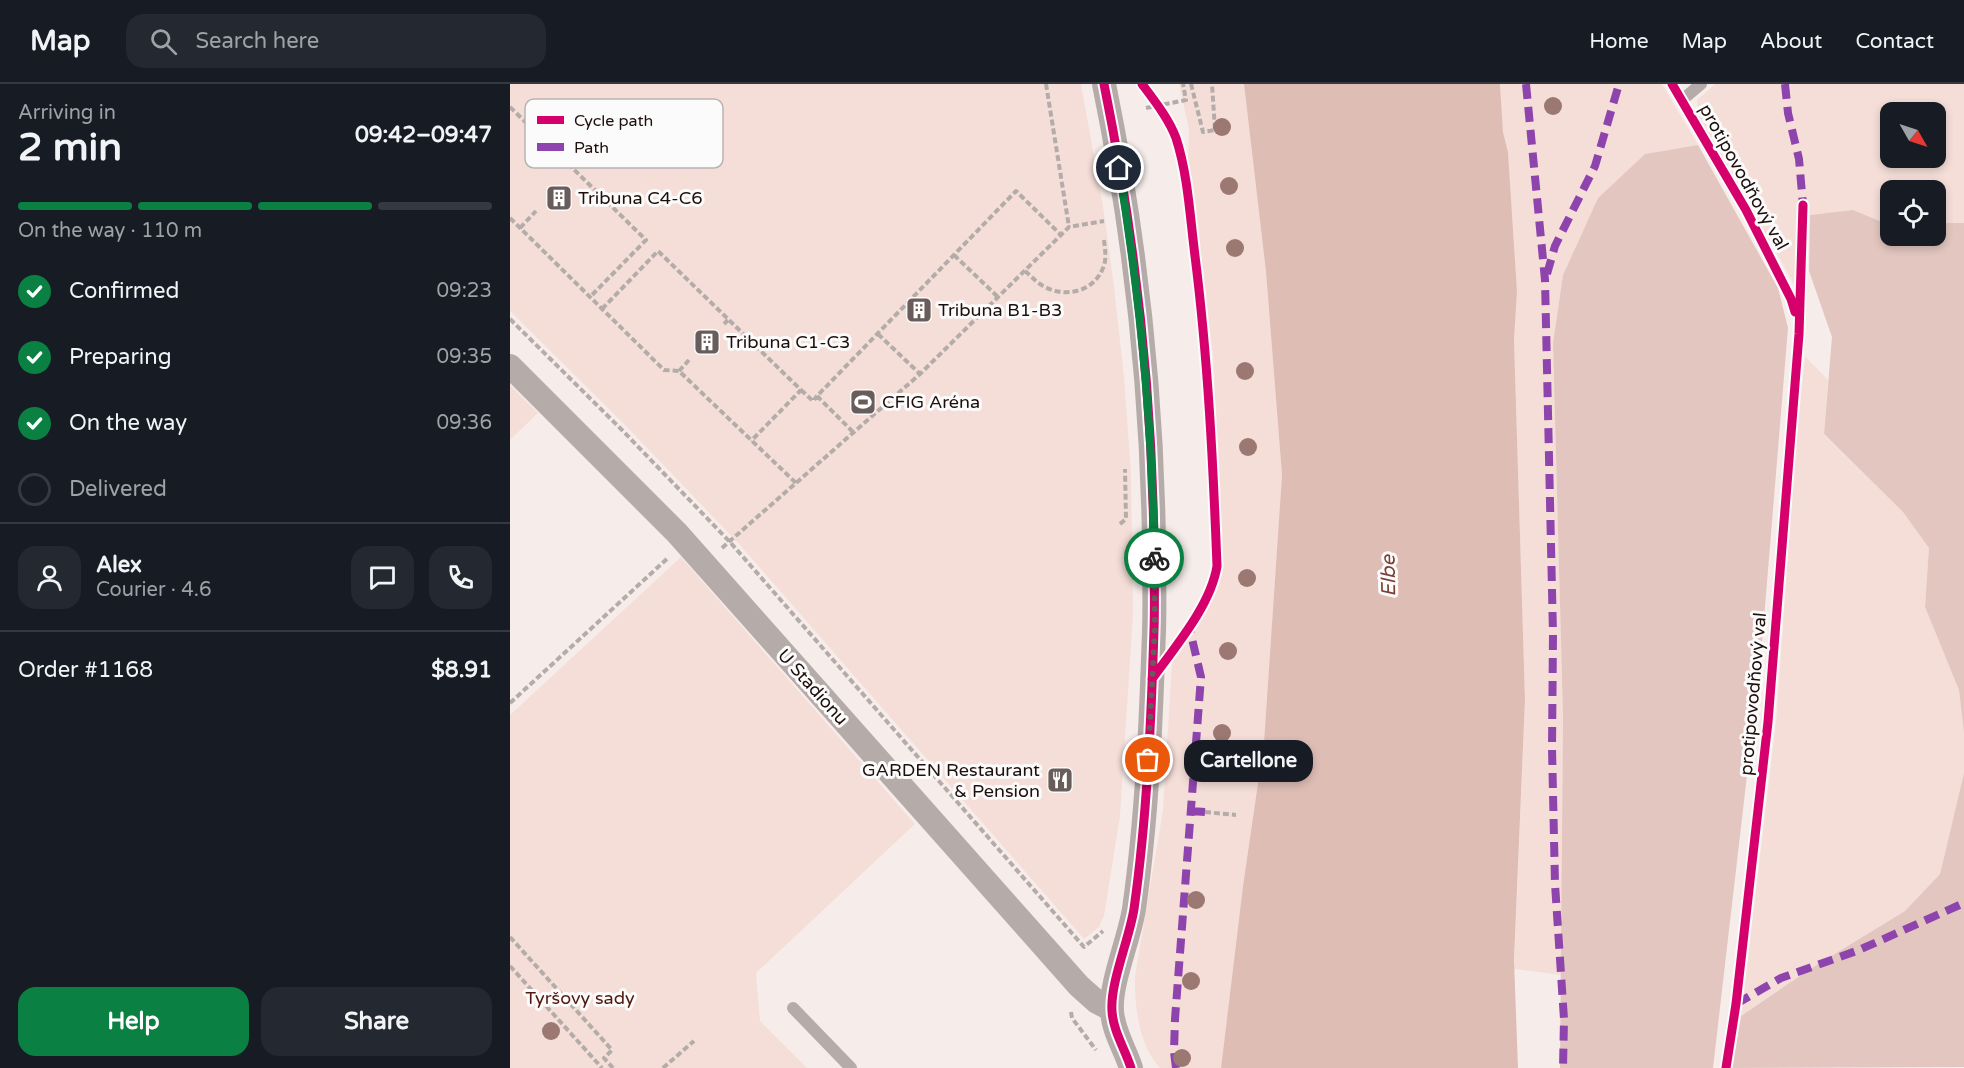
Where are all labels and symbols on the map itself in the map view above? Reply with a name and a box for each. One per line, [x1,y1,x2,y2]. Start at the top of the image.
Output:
legend [525,99,723,168]
street label: protipovodňový val [1695,100,1793,254]
north arrow [1880,102,1946,168]
text: Cycle path [574,111,653,131]
text: Path [574,138,609,158]
pin [1093,142,1144,193]
building icon: Tribuna C4-C6 [544,183,574,213]
place label: Tribuna C4-C6 [578,187,703,209]
building icon: Tribuna B1-B3 [904,295,934,325]
place label: Tribuna B1-B3 [938,299,1062,321]
building icon: Tribuna C1-C3 [692,327,722,357]
place label: Tribuna C1-C3 [726,331,850,353]
sports icon: CFIG Aréna [848,387,878,417]
place label: CFIG Aréna [882,391,980,413]
courier [1124,528,1184,588]
water label: Elbe [1377,553,1401,597]
street label: protipovodňový val [1735,611,1771,777]
street label: U Stadionu [773,644,853,730]
pin [1122,734,1173,785]
callout: Cartellone [1184,739,1313,781]
place label: GARDEN Restaurant & Pension [862,759,1040,802]
restaurant icon: GARDEN Restaurant & Pension [1045,765,1075,795]
park label: Tyršovy sady [525,987,635,1009]

